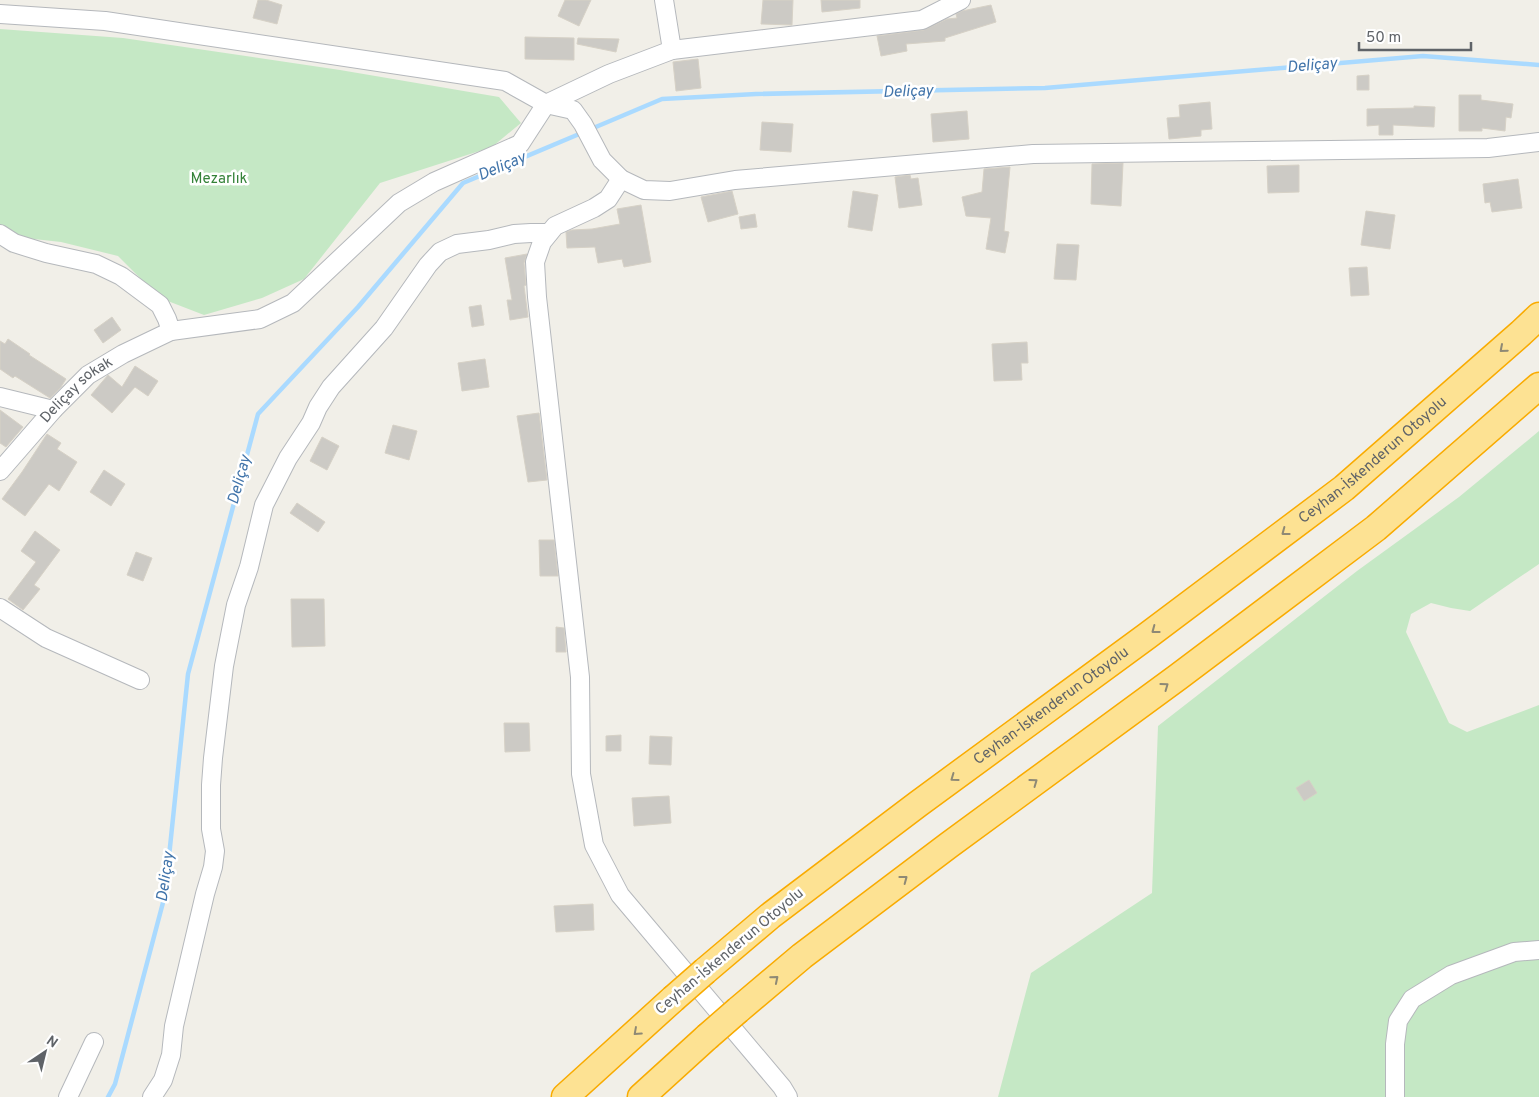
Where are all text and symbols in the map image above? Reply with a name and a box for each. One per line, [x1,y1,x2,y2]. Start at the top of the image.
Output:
scale bar [1359,20,1472,52]
text: 50 m [1366,29,1401,48]
water label: Deliçay [1286,54,1340,78]
water label: Deliçay [883,81,935,103]
water label: Deliçay [475,147,531,186]
park label: Mezarlık [190,170,248,189]
one-way arrow [1500,343,1509,352]
street label: Deliçay sokak [36,353,116,427]
street label: Ceyhan-İskenderun Otoyolu [1295,393,1451,528]
water label: Deliçay [224,451,257,507]
one-way arrow [1281,526,1291,535]
one-way arrow [1151,624,1161,633]
street label: Ceyhan-İskenderun Otoyolu [970,643,1133,770]
one-way arrow [1159,683,1169,692]
one-way arrow [950,772,960,781]
one-way arrow [1028,780,1037,788]
water label: Deliçay [153,849,180,903]
one-way arrow [898,876,908,885]
street label: Ceyhan-İskenderun Otoyolu [651,884,808,1020]
one-way arrow [770,975,779,984]
one-way arrow [633,1026,642,1035]
north arrow [20,1027,70,1077]
text: N [43,1033,61,1052]

